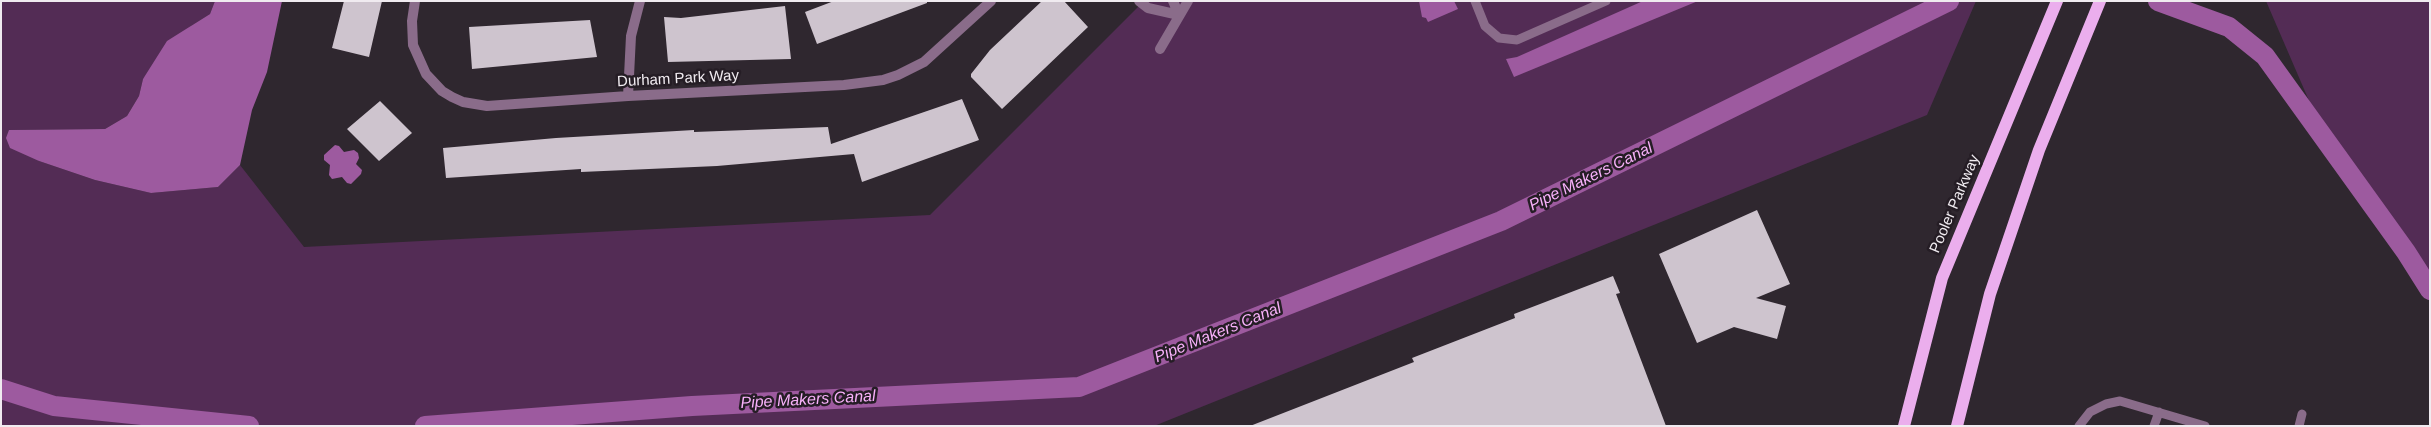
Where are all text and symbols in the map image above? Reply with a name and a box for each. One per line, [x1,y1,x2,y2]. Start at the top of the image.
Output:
street label: Durham Park Way [617,67,739,91]
water label: Pipe Makers Canal [1526,139,1656,215]
street label: Pooler Parkway [1926,152,1984,256]
water label: Pipe Makers Canal [1152,299,1284,367]
water label: Pipe Makers Canal [740,387,876,413]

